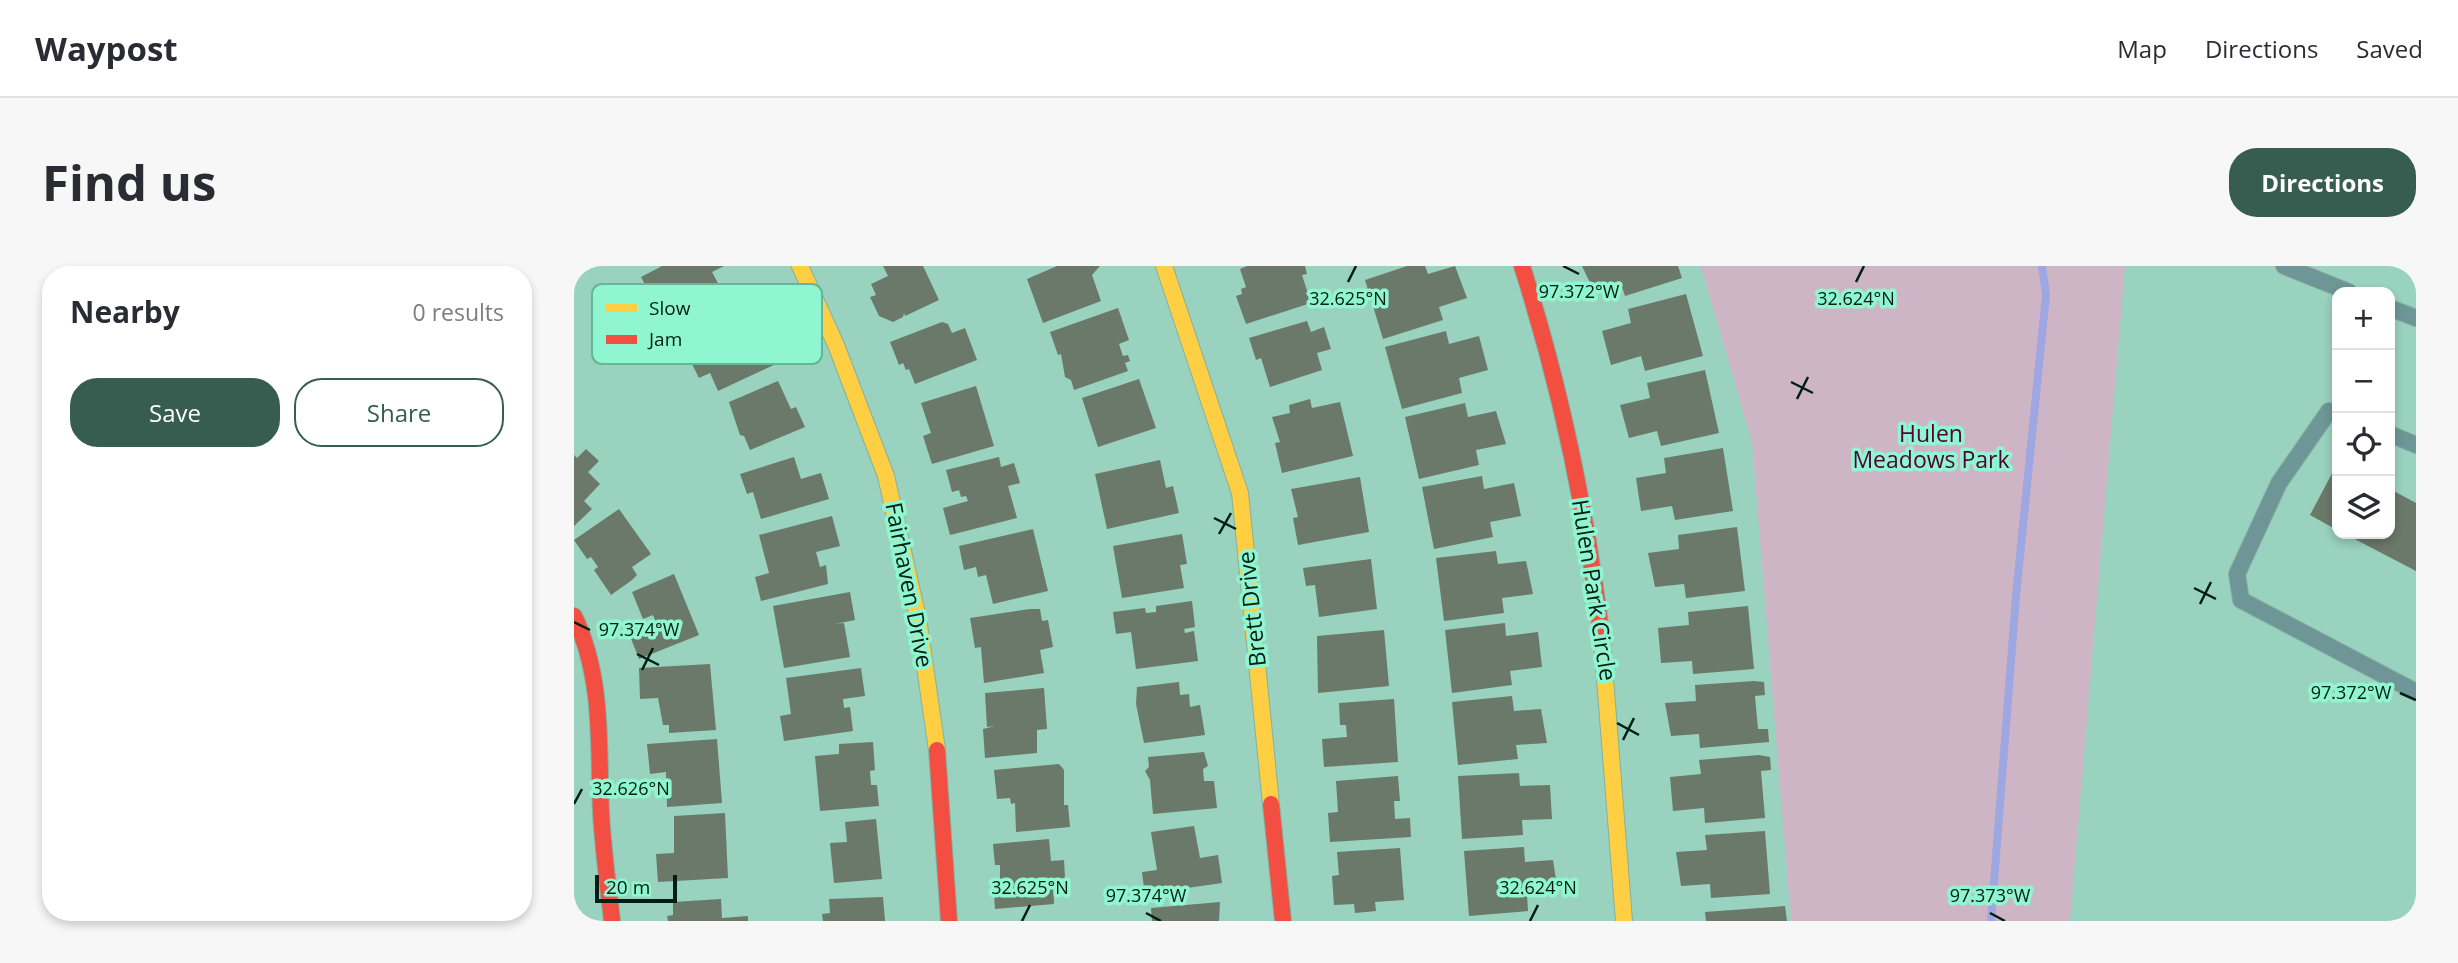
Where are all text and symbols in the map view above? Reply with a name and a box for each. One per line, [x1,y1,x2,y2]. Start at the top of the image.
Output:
text: Waypost [35,26,178,71]
text: Map [2117,32,2167,65]
text: Directions [2205,32,2318,65]
text: Saved [2356,32,2423,65]
button: Directions [2229,148,2416,217]
text: Find us [42,149,216,215]
text: 97.372°W [1539,279,1620,303]
legend [592,284,822,364]
text: 32.625°N [1309,286,1387,310]
text: 32.624°N [1817,286,1895,310]
map controls [2332,287,2395,539]
button: + [2332,287,2395,350]
text: Nearby [70,291,180,332]
text: Slow [649,295,691,321]
text: 0 results [413,296,504,328]
text: Jam [647,326,682,352]
button: − [2332,350,2395,413]
button: Save [70,378,280,447]
button: Share [294,378,504,447]
button: locate [2332,413,2395,476]
park label: Hulen Meadows Park [1852,417,2010,475]
button: layers [2332,476,2395,539]
street label: Hulen Park Circle [1565,497,1625,683]
street label: Fairhaven Drive [878,500,942,670]
street label: Brett Drive [1229,550,1273,668]
text: 97.374°W [599,617,680,641]
text: 97.372°W [2311,680,2392,704]
text: 32.626°N [592,776,670,800]
scale bar [595,872,677,904]
text: 20 m [606,874,650,900]
text: 32.625°N [991,875,1069,899]
text: 32.624°N [1499,875,1577,899]
text: 97.374°W [1106,883,1187,907]
text: 97.373°W [1950,883,2031,907]

